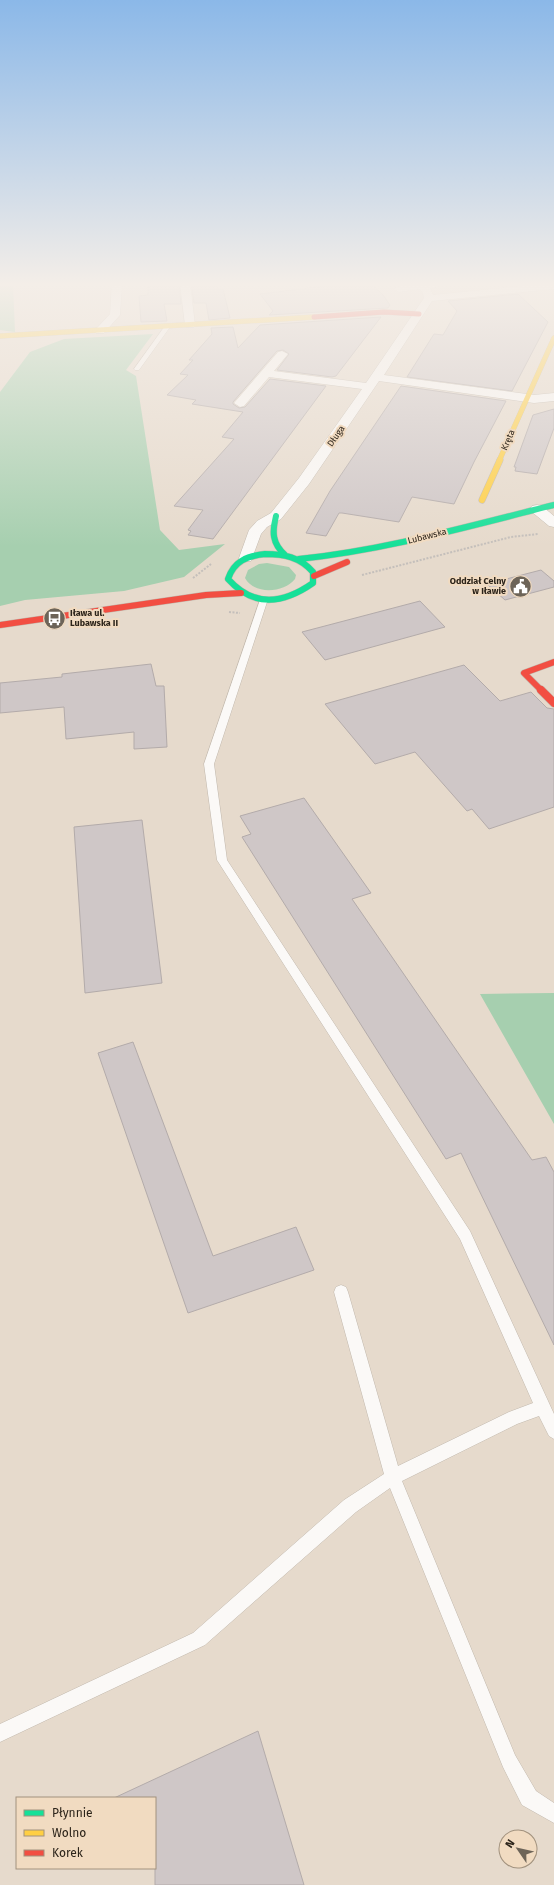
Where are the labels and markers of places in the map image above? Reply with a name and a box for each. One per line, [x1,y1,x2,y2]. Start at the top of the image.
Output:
public building icon: Oddział Celny w Iławie [508,573,534,599]
place label: Oddział Celny w Iławie [450,576,506,596]
bus stop icon: Iława ul. Lubawska II [42,605,68,631]
place label: Iława ul. Lubawska II [70,608,118,628]

